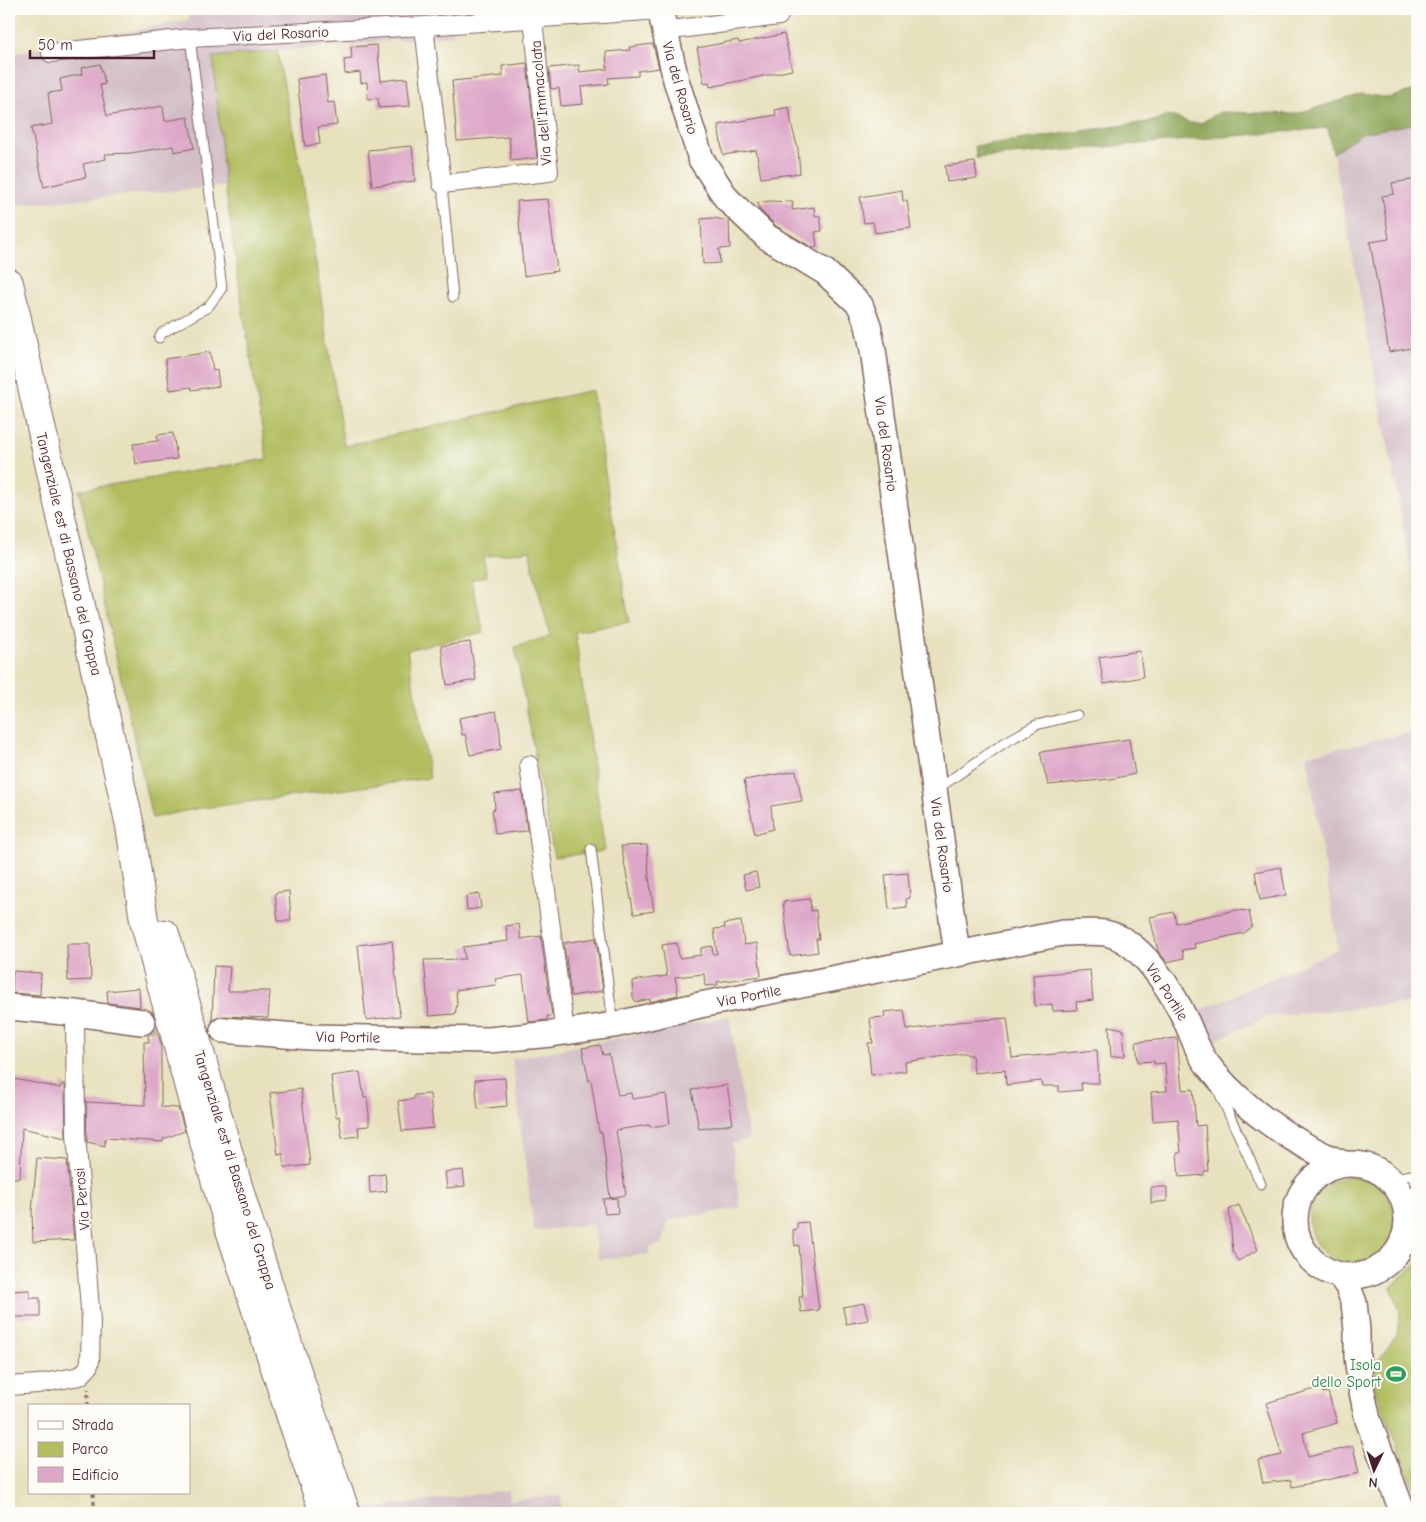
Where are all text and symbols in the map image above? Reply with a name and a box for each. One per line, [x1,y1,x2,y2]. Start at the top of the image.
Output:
street label: Via del Rosario [233,23,329,45]
scale bar [30,28,154,60]
text: 50 m [38,36,73,54]
street label: Via del Rosario [658,39,702,137]
street label: Via dell'Immacolata [527,40,555,166]
street label: Via del Rosario [870,395,902,493]
street label: Tangenziale est di Bassano del Grappa [32,431,106,677]
street label: Via del Rosario [926,796,958,894]
street label: Via Portile [1142,960,1192,1024]
street label: Via Portile [716,981,783,1011]
street label: Via Portile [316,1027,381,1047]
street label: Tangenziale est di Bassano del Grappa [190,1048,280,1292]
street label: Via Perosi [70,1167,94,1231]
place label: Isola dello Sport [1312,1356,1382,1391]
sports icon: Isola dello Sport [1385,1363,1407,1385]
legend [28,1404,190,1494]
text: Strada [72,1416,114,1434]
text: Parco [72,1440,108,1458]
north arrow [1348,1444,1398,1494]
text: Edificio [72,1466,119,1484]
text: N [1368,1474,1378,1491]

